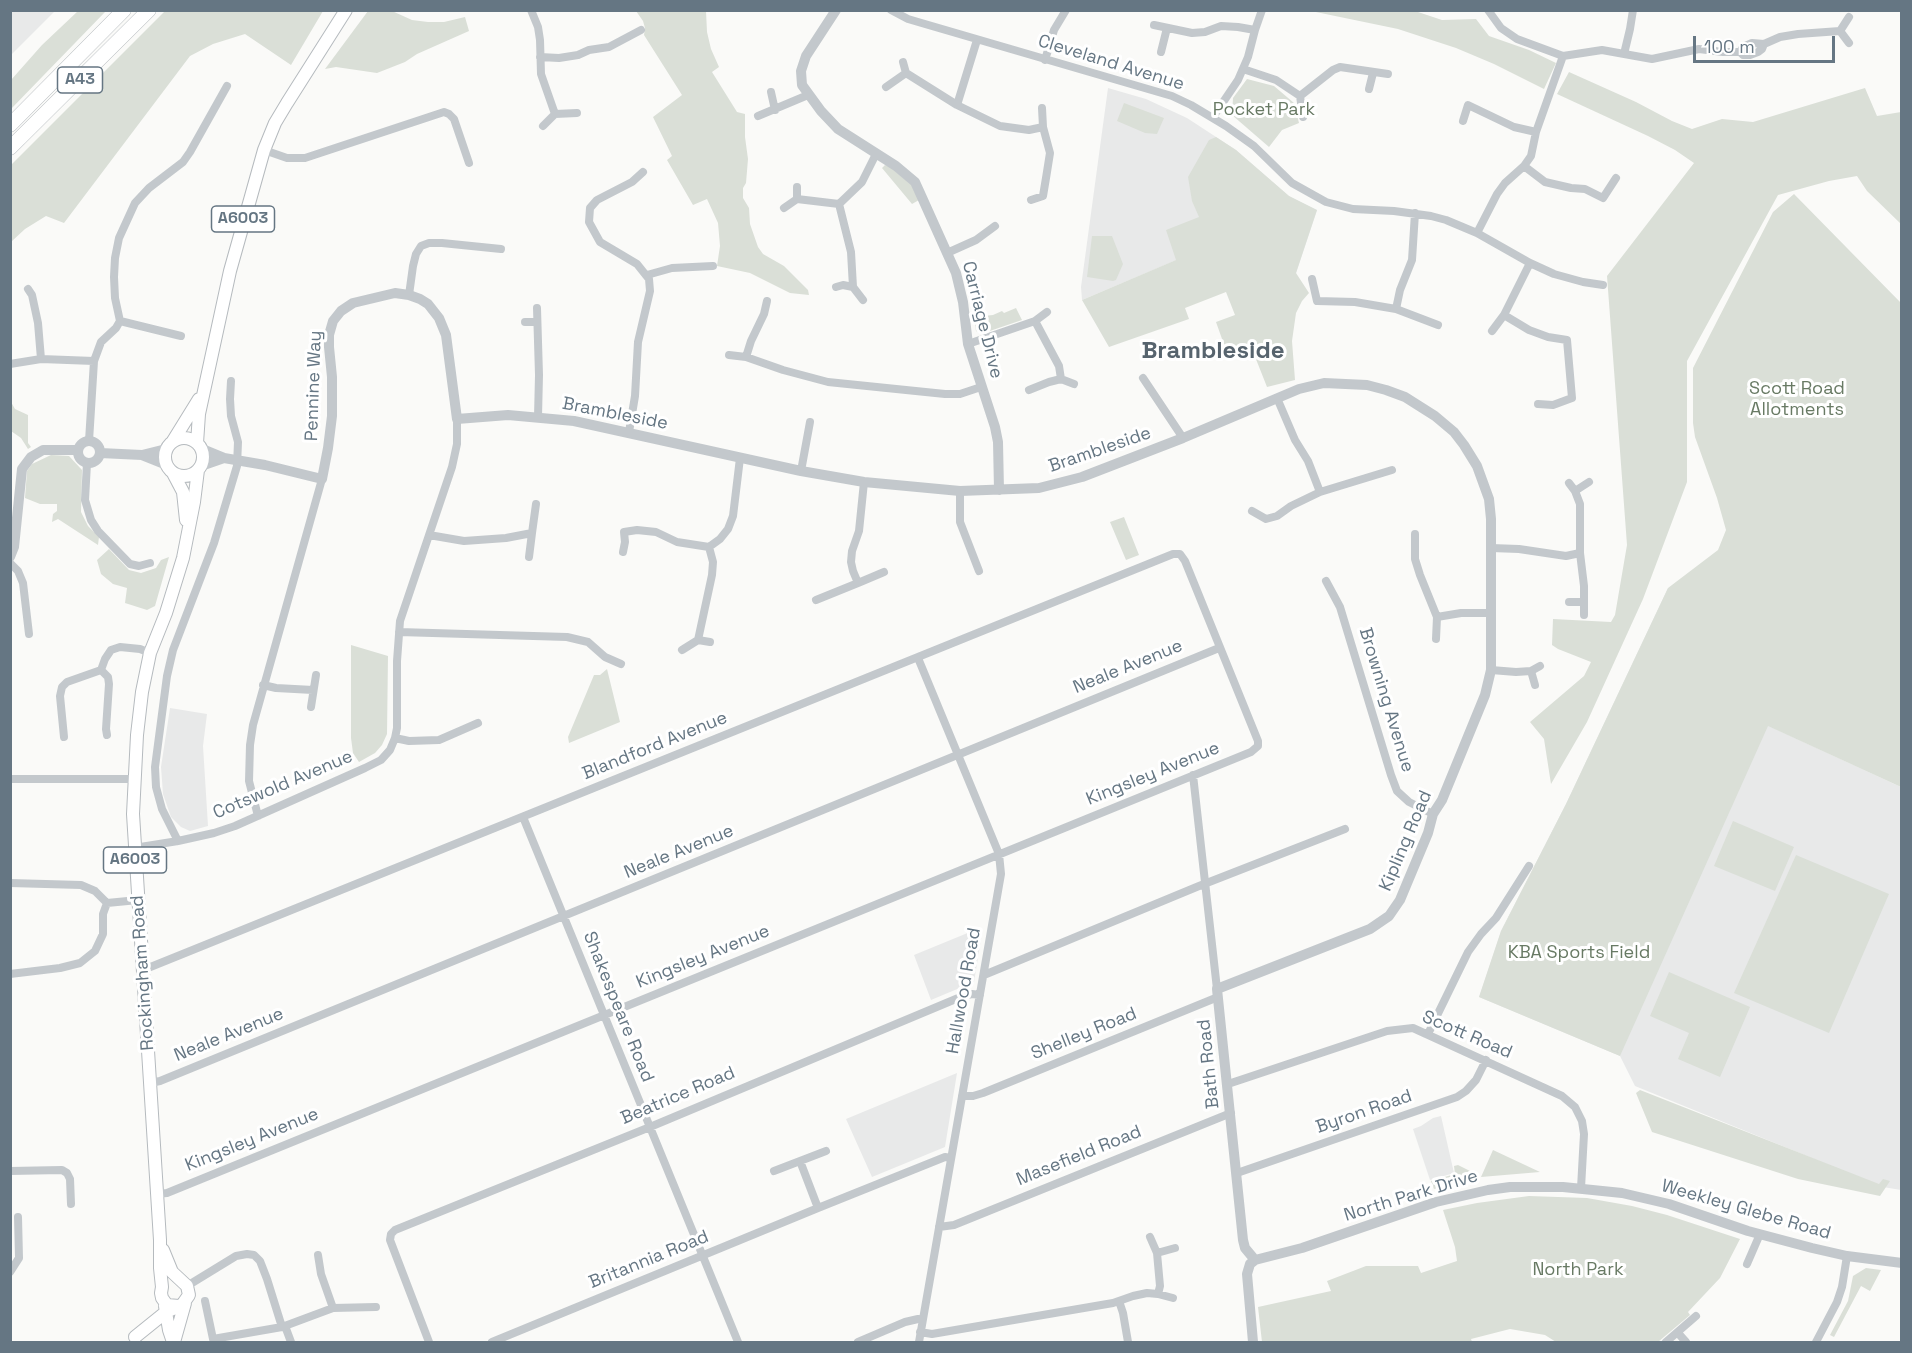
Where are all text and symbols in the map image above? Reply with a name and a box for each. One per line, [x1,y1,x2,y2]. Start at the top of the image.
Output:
scale bar [1696,24,1838,62]
street label: Cleveland Avenue [1035,30,1187,96]
text: 100 m [1704,35,1755,58]
road number: A43 [58,67,103,93]
park label: Pocket Park [1213,99,1315,121]
road number: A6003 [212,206,274,232]
street label: Carriage Drive [957,259,1007,381]
street label: Pennine Way [301,330,327,442]
district label: Brambleside [1141,337,1285,365]
park label: Scott Road Allotments [1749,378,1845,420]
street label: Brambleside [560,393,670,435]
street label: Brambleside [1046,422,1154,478]
street label: Browning Avenue [1354,625,1418,775]
street label: Neale Avenue [1070,635,1186,699]
street label: Blandford Avenue [579,707,731,785]
street label: Kingsley Avenue [1083,737,1223,811]
street label: Cotswold Avenue [210,746,356,824]
street label: Kipling Road [1375,787,1437,895]
street label: Neale Avenue [621,820,737,884]
road number: A6003 [104,847,166,873]
street label: Rockingham Road [127,895,159,1051]
street label: Kingsley Avenue [633,920,773,994]
street label: Hallwood Road [942,926,986,1056]
street label: Shakespeare Road [578,929,658,1085]
park label: KBA Sports Field [1508,942,1650,964]
street label: Neale Avenue [171,1003,287,1067]
street label: Shelley Road [1028,1003,1140,1065]
street label: Scott Road [1419,1006,1515,1064]
street label: Bath Road [1194,1018,1224,1110]
street label: Beatrice Road [618,1062,738,1130]
street label: Byron Road [1313,1085,1415,1139]
street label: Kingsley Avenue [182,1103,322,1177]
street label: Masefield Road [1013,1121,1145,1191]
street label: North Park Drive [1341,1165,1481,1227]
street label: Weekley Glebe Road [1659,1175,1833,1245]
street label: Britannia Road [586,1226,712,1294]
park label: North Park [1532,1259,1624,1281]

